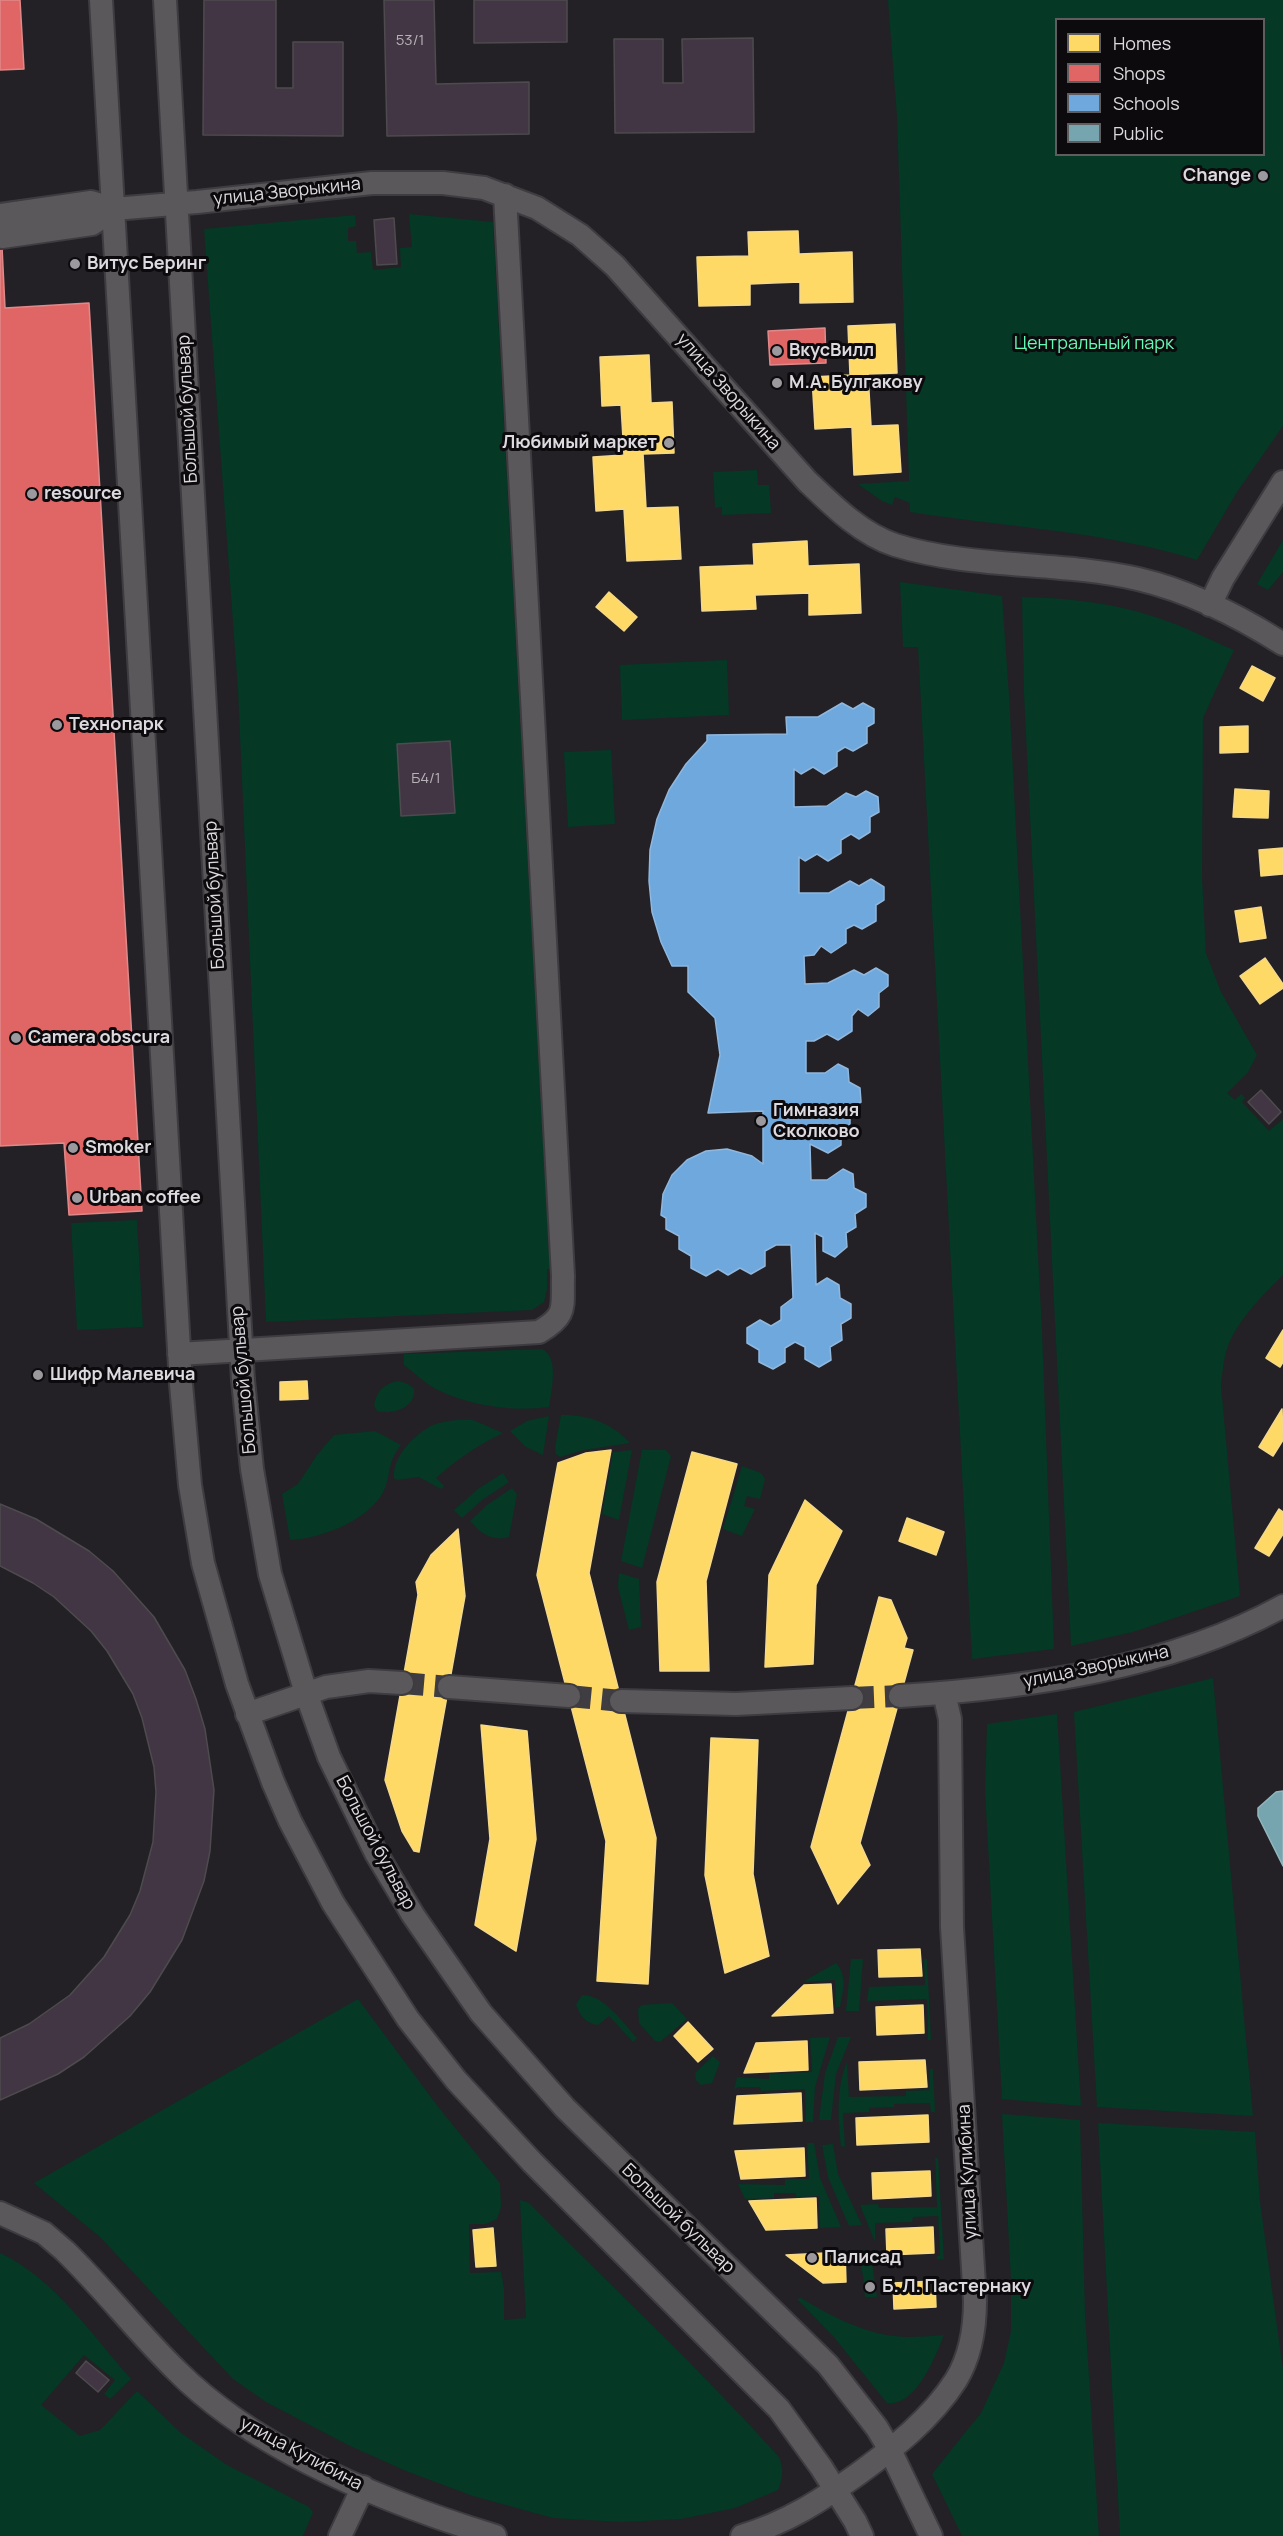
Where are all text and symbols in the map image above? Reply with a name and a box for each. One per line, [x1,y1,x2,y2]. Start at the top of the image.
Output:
legend [1055,18,1265,156]
text: Homes [1113,31,1171,55]
house number: 53/1 [396,32,424,50]
text: Shops [1113,61,1165,85]
text: Schools [1113,91,1180,115]
text: Public [1113,121,1164,145]
place label: Change [1183,165,1251,187]
marker: Change [1256,169,1270,183]
street label: улица Зворыкина [212,174,362,210]
place label: Витус Беринг [87,253,206,275]
marker: Витус Беринг [68,257,82,271]
street label: улица Зворыкина [671,329,785,455]
park label: Центральный парк [1014,333,1174,355]
street label: Большой бульвар [173,334,203,484]
place label: ВкусВилл [789,340,874,362]
marker: ВкусВилл [770,344,784,358]
place label: М.А. Булгакову [789,372,923,394]
marker: М.А. Булгакову [770,376,784,390]
place label: Любимый маркет [502,432,657,454]
marker: Любимый маркет [662,436,676,450]
place label: resource [44,483,122,505]
marker: resource [25,487,39,501]
place label: Технопарк [69,714,164,736]
marker: Технопарк [50,718,64,732]
house number: Б4/1 [411,770,441,788]
street label: Большой бульвар [200,820,230,970]
place label: Camera obscura [28,1027,170,1049]
marker: Camera obscura [9,1031,23,1045]
place label: Гимназия Сколково [773,1100,860,1142]
marker: Гимназия Сколково [754,1114,768,1128]
place label: Smoker [85,1137,152,1159]
marker: Smoker [66,1141,80,1155]
place label: Urban coffee [89,1187,201,1209]
marker: Urban coffee [70,1191,84,1205]
street label: Большой бульвар [227,1305,261,1455]
place label: Шифр Малевича [50,1364,195,1386]
marker: Шифр Малевича [31,1368,45,1382]
street label: улица Зворыкина [1021,1641,1171,1693]
street label: Большой бульвар [331,1772,419,1914]
street label: улица Кулибина [954,2104,982,2240]
street label: Большой бульвар [617,2160,739,2278]
place label: Палисад [824,2247,901,2269]
marker: Палисад [805,2251,819,2265]
place label: Б. Л. Пастернаку [882,2276,1031,2298]
marker: Б. Л. Пастернаку [863,2280,877,2294]
street label: улица Кулибина [236,2413,366,2495]

